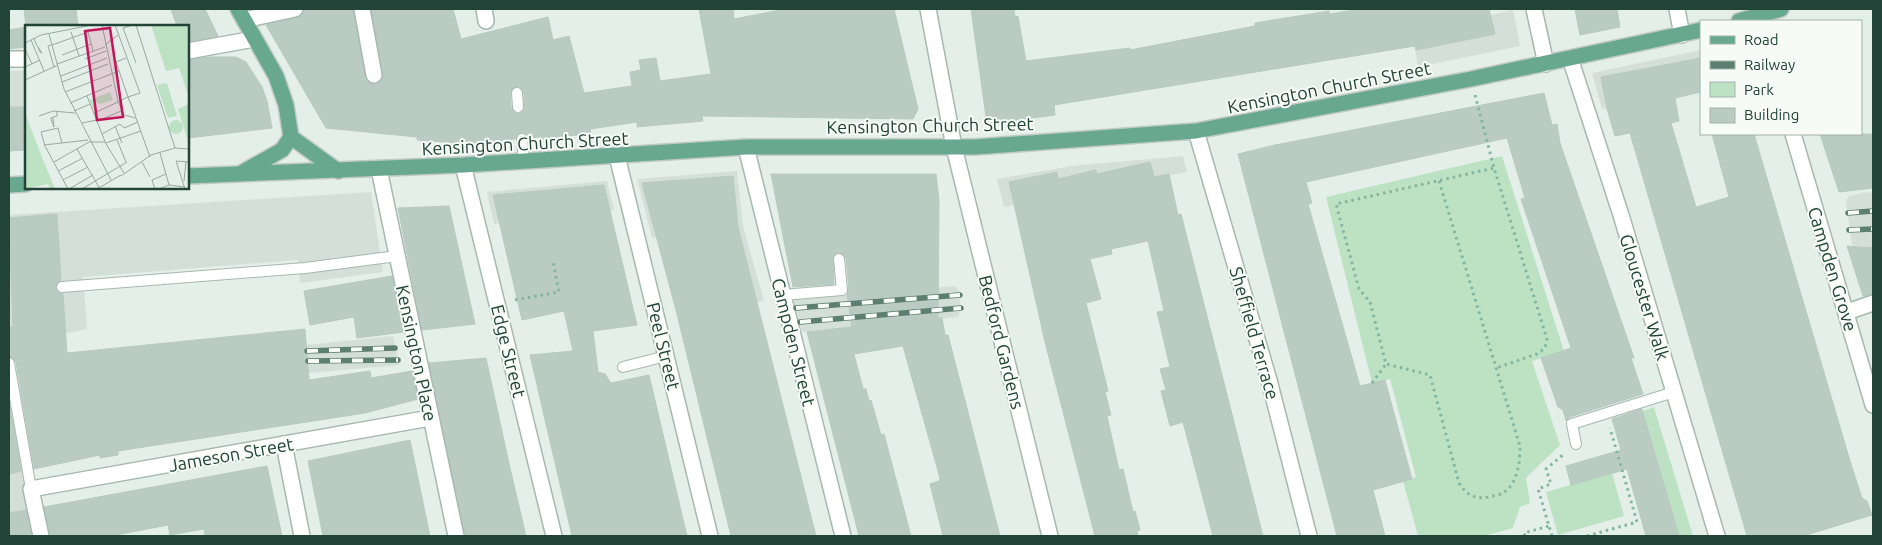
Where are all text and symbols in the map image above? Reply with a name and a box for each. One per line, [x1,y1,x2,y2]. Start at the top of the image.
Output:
legend [1700,20,1862,135]
inset map [25,25,189,189]
text: Road [1744,31,1779,48]
text: Railway [1744,56,1795,73]
street label: Kensington Church Street [1225,57,1433,117]
text: Park [1744,81,1774,98]
text: Building [1744,106,1799,123]
street label: Kensington Church Street [826,113,1034,137]
street label: Kensington Church Street [421,128,629,158]
street label: Campden Grove [1805,204,1861,334]
street label: Gloucester Walk [1616,232,1674,362]
street label: Sheffield Terrace [1226,264,1284,402]
street label: Bedford Gardens [976,273,1028,411]
street label: Campden Street [768,276,820,408]
street label: Kensington Place [393,283,441,423]
street label: Peel Street [643,300,685,392]
street label: Edge Street [488,302,530,400]
street label: Jameson Street [167,433,295,475]

